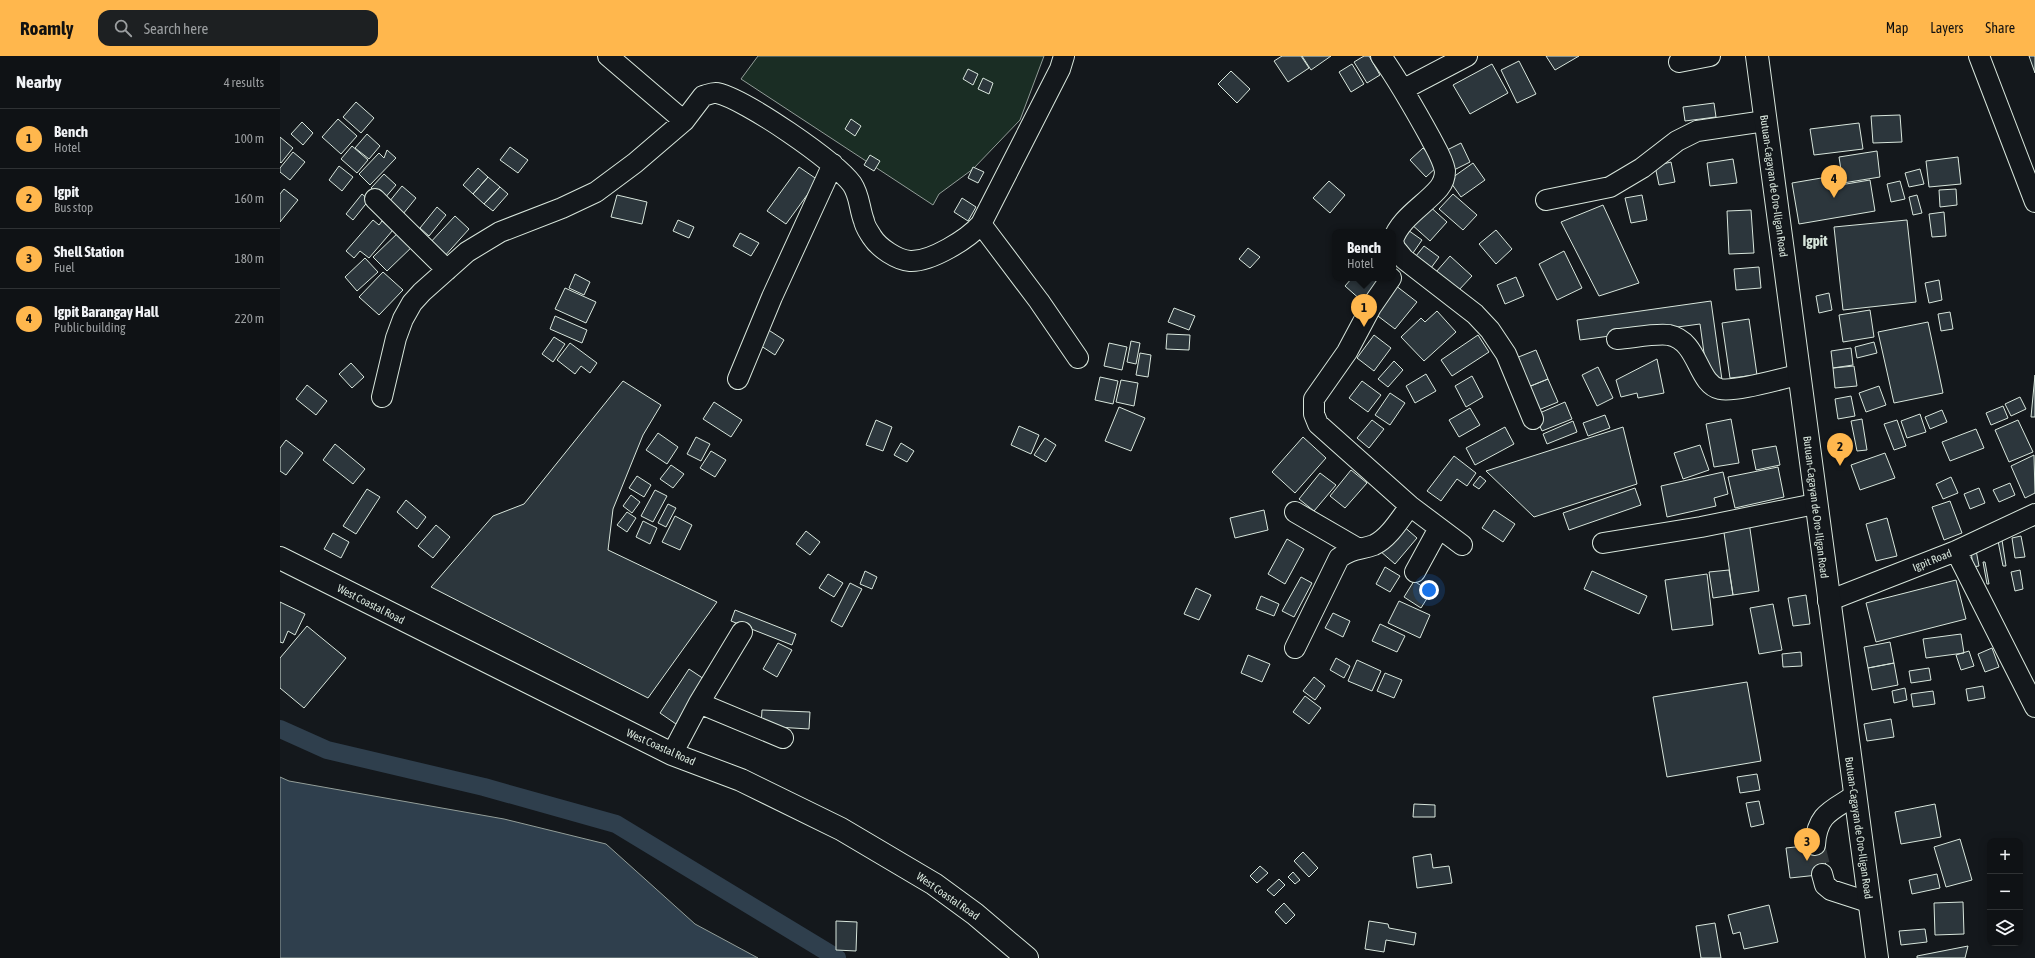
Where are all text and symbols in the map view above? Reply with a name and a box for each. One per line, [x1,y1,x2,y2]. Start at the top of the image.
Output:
search box [98,10,378,46]
text: Roamly [20,17,74,39]
icon: search [112,17,134,39]
text: Search here [144,20,208,37]
text: Map [1886,20,1908,36]
text: Layers [1930,20,1963,36]
text: Share [1985,20,2015,36]
text: Nearby [16,72,62,92]
text: 4 results [224,75,264,90]
street label: Butuan-Cagayan de Oro-Iligan Road [1758,114,1790,258]
text: Bench [54,123,88,140]
text: 1 [26,131,32,146]
text: 100 m [235,131,264,146]
text: Hotel [54,140,81,155]
pin: 4 [1821,165,1847,198]
text: Igpit [54,183,79,200]
text: 2 [26,191,32,206]
text: 160 m [235,191,264,206]
text: Bus stop [54,200,93,215]
popup [1332,229,1396,281]
district label: Igpit [1802,232,1828,249]
text: Bench [1347,239,1381,256]
text: Shell Station [54,243,124,260]
text: 3 [26,251,32,266]
text: 180 m [235,251,264,266]
text: Hotel [1347,256,1374,271]
text: Fuel [54,260,75,275]
pin: 1 [1351,294,1377,327]
text: Igpit Barangay Hall [54,303,159,320]
text: 4 [26,311,32,326]
text: 220 m [235,311,264,326]
text: Public building [54,320,126,335]
pin: 2 [1827,433,1853,466]
street label: Butuan-Cagayan de Oro-Iligan Road [1801,435,1831,579]
street label: Igpit Road [1911,547,1953,573]
your location [1419,580,1439,600]
street label: West Coastal Road [335,582,407,626]
street label: West Coastal Road [625,726,697,768]
street label: Butuan-Cagayan de Oro-Iligan Road [1843,756,1875,900]
pin: 3 [1794,828,1820,861]
map controls [1987,838,2023,946]
button: + [1987,838,2023,874]
street label: West Coastal Road [914,870,982,922]
button: − [1987,874,2023,910]
button: layers [1987,910,2023,946]

